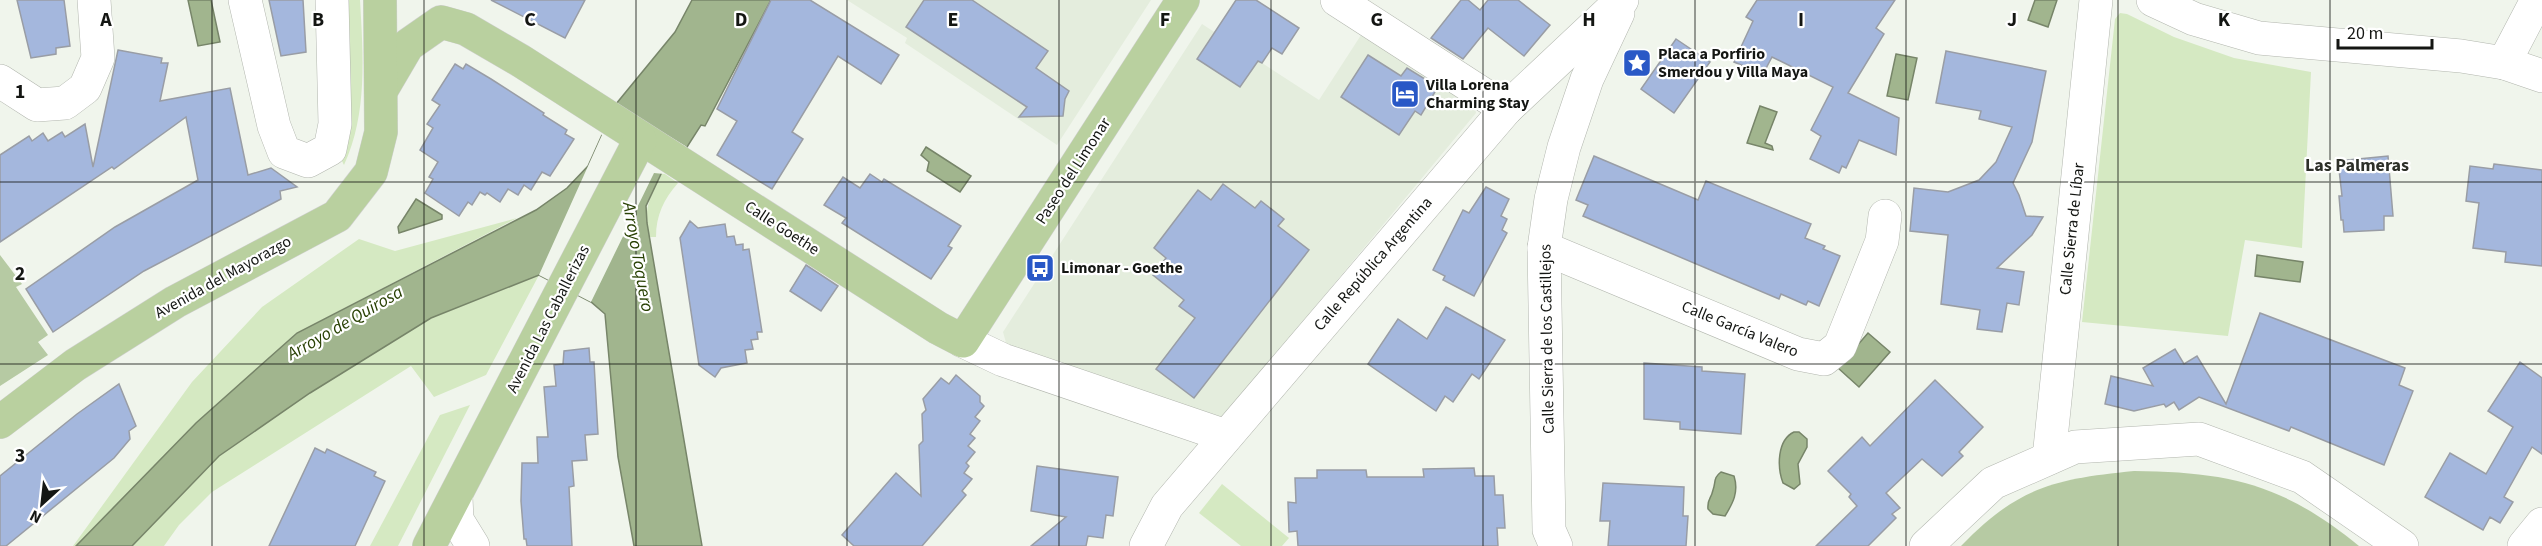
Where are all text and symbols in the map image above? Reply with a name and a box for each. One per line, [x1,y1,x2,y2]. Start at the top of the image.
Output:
text: A [99,6,112,34]
text: B [312,6,324,34]
text: C [524,6,536,34]
text: D [735,6,747,34]
text: E [948,6,958,34]
text: F [1160,6,1170,34]
text: G [1371,6,1383,34]
text: H [1582,6,1596,34]
text: I [1798,6,1804,34]
text: J [2007,6,2017,34]
text: K [2218,6,2231,34]
scale bar [2338,12,2432,50]
text: 20 m [2347,21,2383,46]
place label: Placa a Porfirio Smerdou y Villa Maya [1658,43,1808,83]
place icon: Placa a Porfirio Smerdou y Villa Maya [1621,47,1653,79]
place label: Villa Lorena Charming Stay [1425,74,1530,114]
text: 1 [15,78,25,106]
hotel icon: Villa Lorena Charming Stay [1389,78,1421,110]
street label: Paseo del Limonar [1030,113,1116,229]
district label: Las Palmeras [2305,153,2409,178]
street label: Calle Sierra de Líbar [2054,161,2090,296]
street label: Calle República Argentina [1309,192,1437,336]
street label: Calle Goethe [740,196,824,260]
water label: Arroyo Toquero [616,199,660,314]
street label: Avenida del Mayorazgo [151,230,295,324]
street label: Avenida Las Caballerizas [501,241,595,397]
street label: Calle Sierra de los Castillejos [1534,244,1560,434]
bus stop icon: Limonar - Goethe [1024,252,1056,284]
place label: Limonar - Goethe [1061,257,1183,279]
text: 2 [15,260,25,288]
water label: Arroyo de Quirosa [281,279,408,367]
street label: Calle García Valero [1678,296,1802,362]
text: 3 [15,442,25,470]
north arrow [12,474,72,534]
text: N [26,504,45,529]

